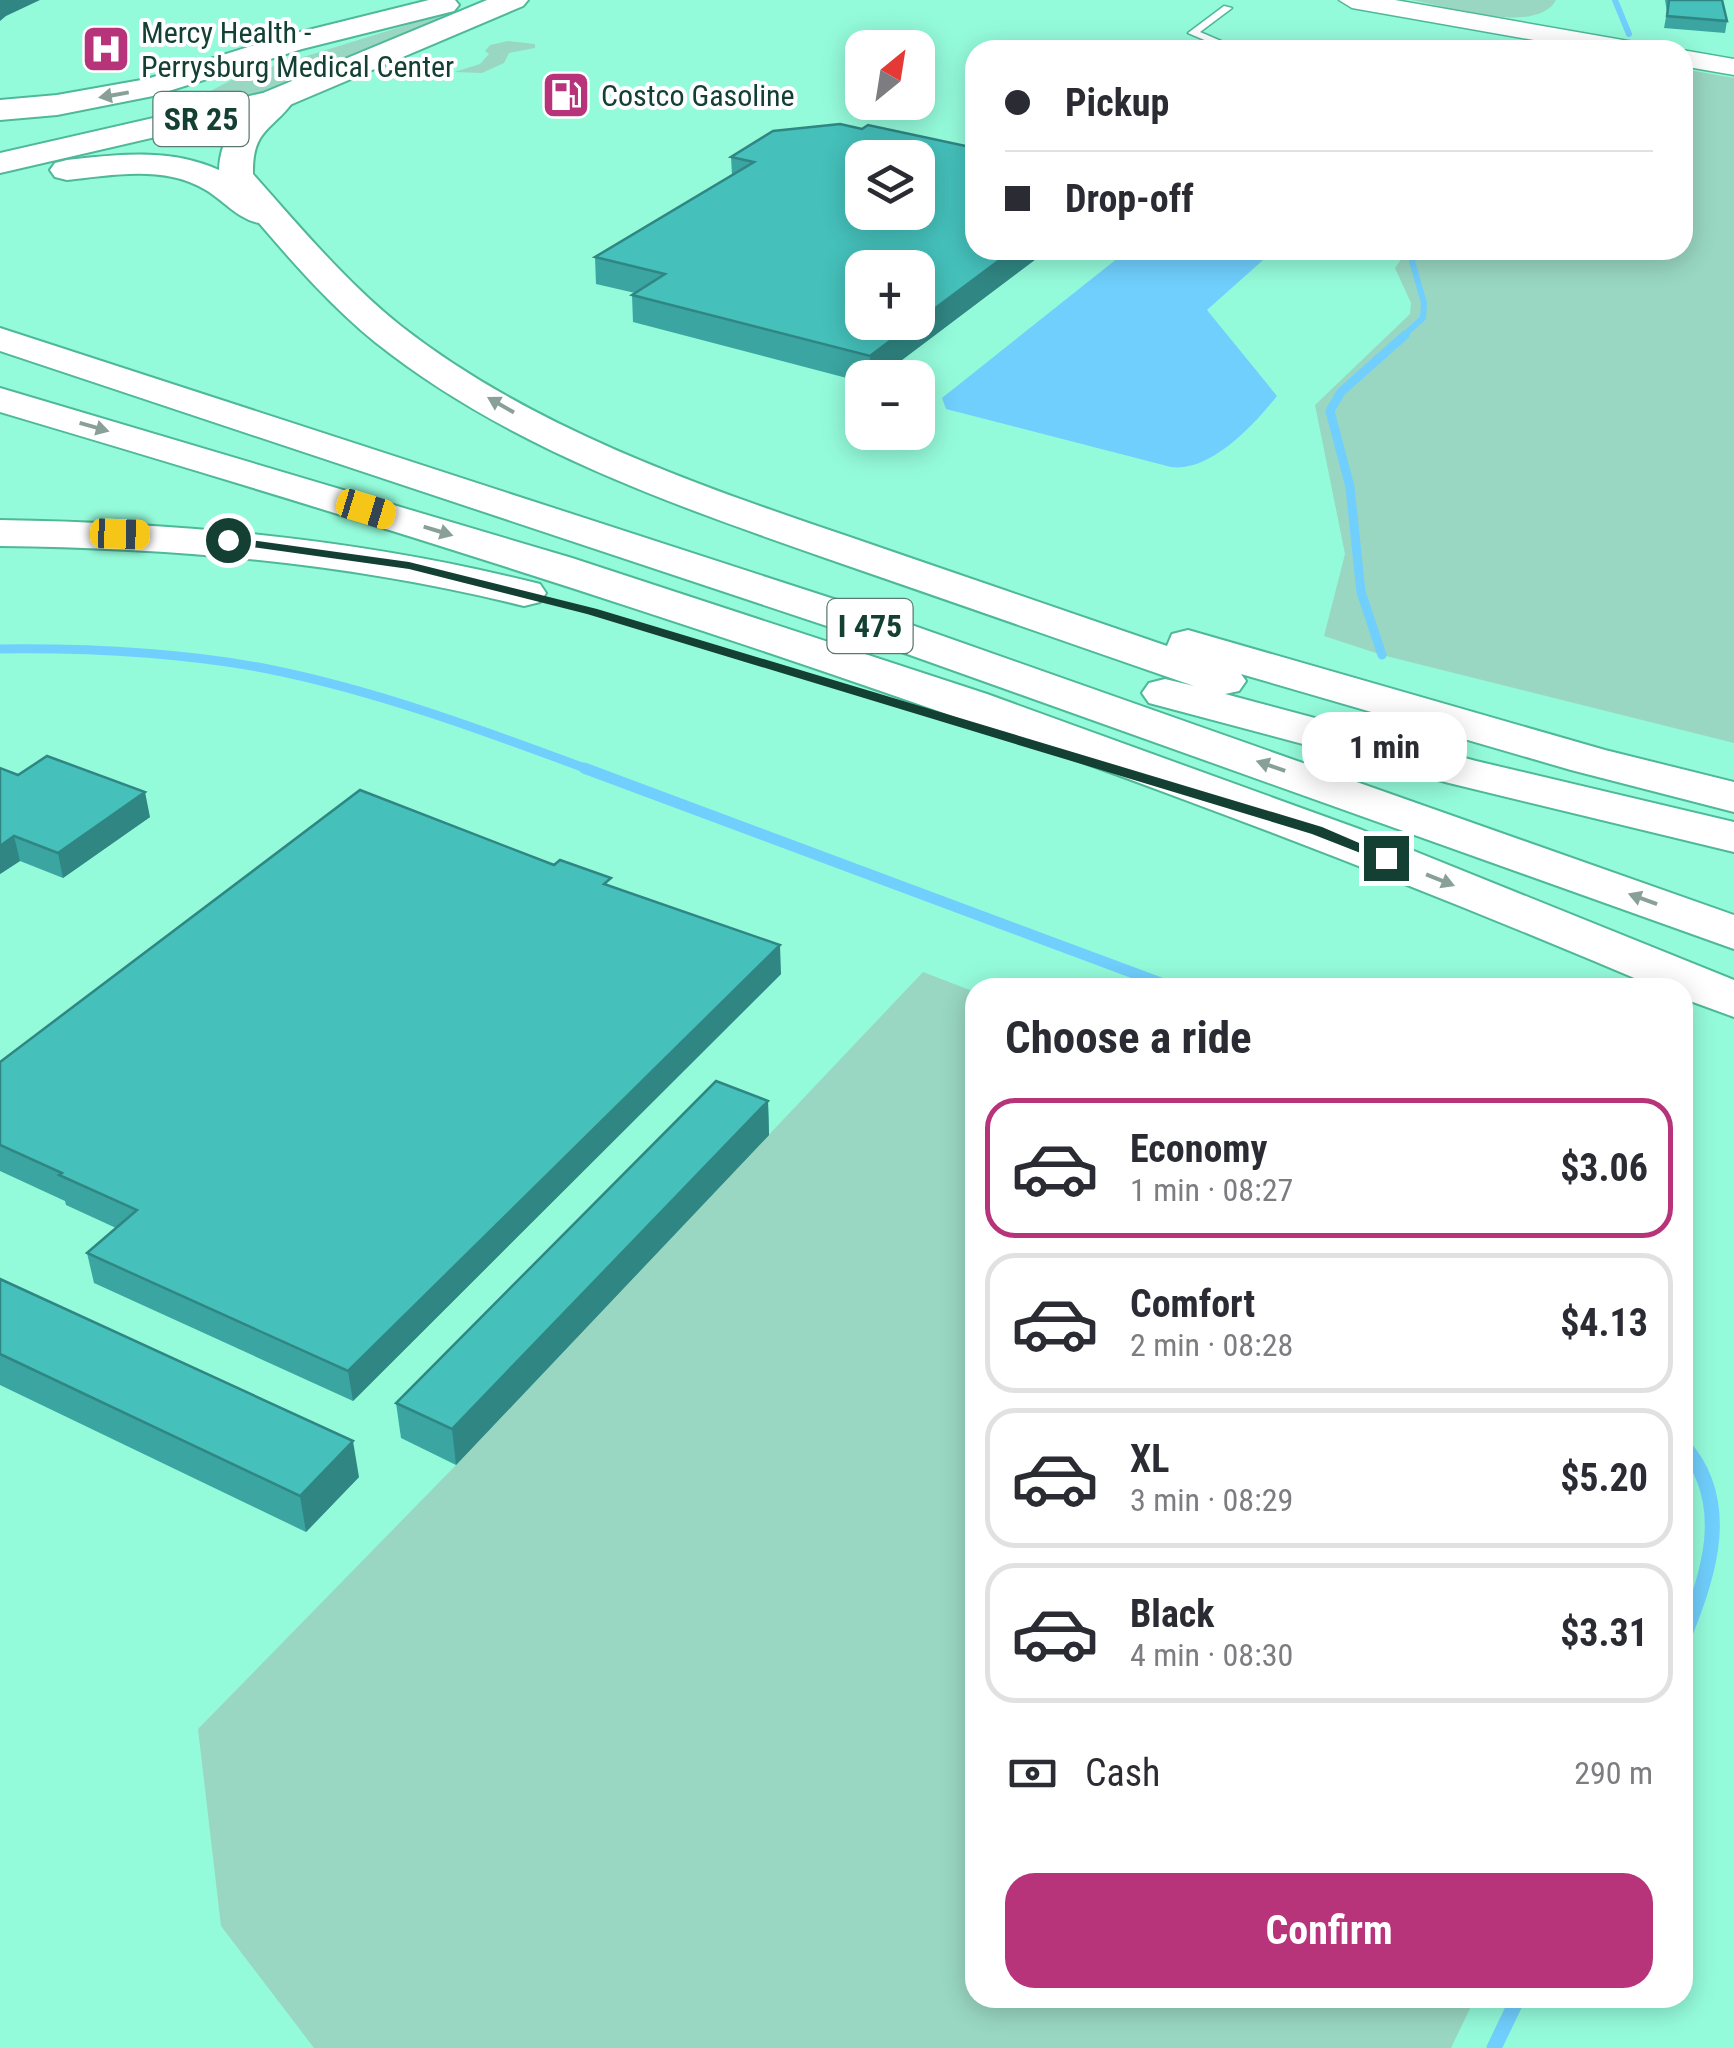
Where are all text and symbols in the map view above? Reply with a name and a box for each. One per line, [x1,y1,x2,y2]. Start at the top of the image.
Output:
place label: Mercy Health - Perrysburg Medical Center [141,15,454,84]
hospital icon: Mercy Health - Perrysburg Medical Center [80,23,132,75]
north arrow [845,30,935,120]
map controls [845,30,935,450]
fuel station icon: Costco Gasoline [540,69,592,121]
place label: Costco Gasoline [601,78,795,113]
text: Pickup [1065,81,1169,125]
one-way arrow [98,88,129,103]
road number: SR 25 [154,92,248,146]
button: layers [845,140,935,230]
text: Drop-off [1065,177,1194,221]
button: + [845,250,935,340]
button: − [845,360,935,450]
one-way arrow [487,397,515,415]
one-way arrow [79,420,109,435]
car [333,486,399,532]
car [89,518,151,550]
route start [206,518,251,563]
one-way arrow [424,524,454,539]
road number: I 475 [828,599,912,653]
callout: 1 min [1304,713,1468,783]
text: 1 min [1349,728,1420,766]
one-way arrow [1255,757,1285,772]
route end [1364,836,1409,881]
one-way arrow [1425,872,1455,888]
one-way arrow [1627,891,1657,906]
text: Choose a ride [1005,1011,1252,1064]
icon: car [1010,1123,1100,1213]
text: Economy [1130,1127,1267,1171]
text: $3.06 [1560,1146,1648,1190]
text: 1 min · 08:27 [1130,1171,1293,1209]
icon: car [1010,1278,1100,1368]
text: Comfort [1130,1282,1255,1326]
text: $4.13 [1560,1301,1648,1345]
text: 2 min · 08:28 [1130,1326,1293,1364]
icon: car [1010,1433,1100,1523]
text: XL [1130,1437,1169,1481]
text: $5.20 [1560,1456,1648,1500]
text: 3 min · 08:29 [1130,1481,1293,1519]
icon: car [1010,1588,1100,1678]
text: Black [1130,1592,1214,1636]
text: $3.31 [1560,1611,1648,1655]
text: 4 min · 08:30 [1130,1636,1293,1674]
icon: cash [1005,1746,1060,1801]
text: Cash [1085,1751,1160,1795]
text: 290 m [1574,1754,1653,1792]
button: Confirm [1005,1873,1653,1988]

